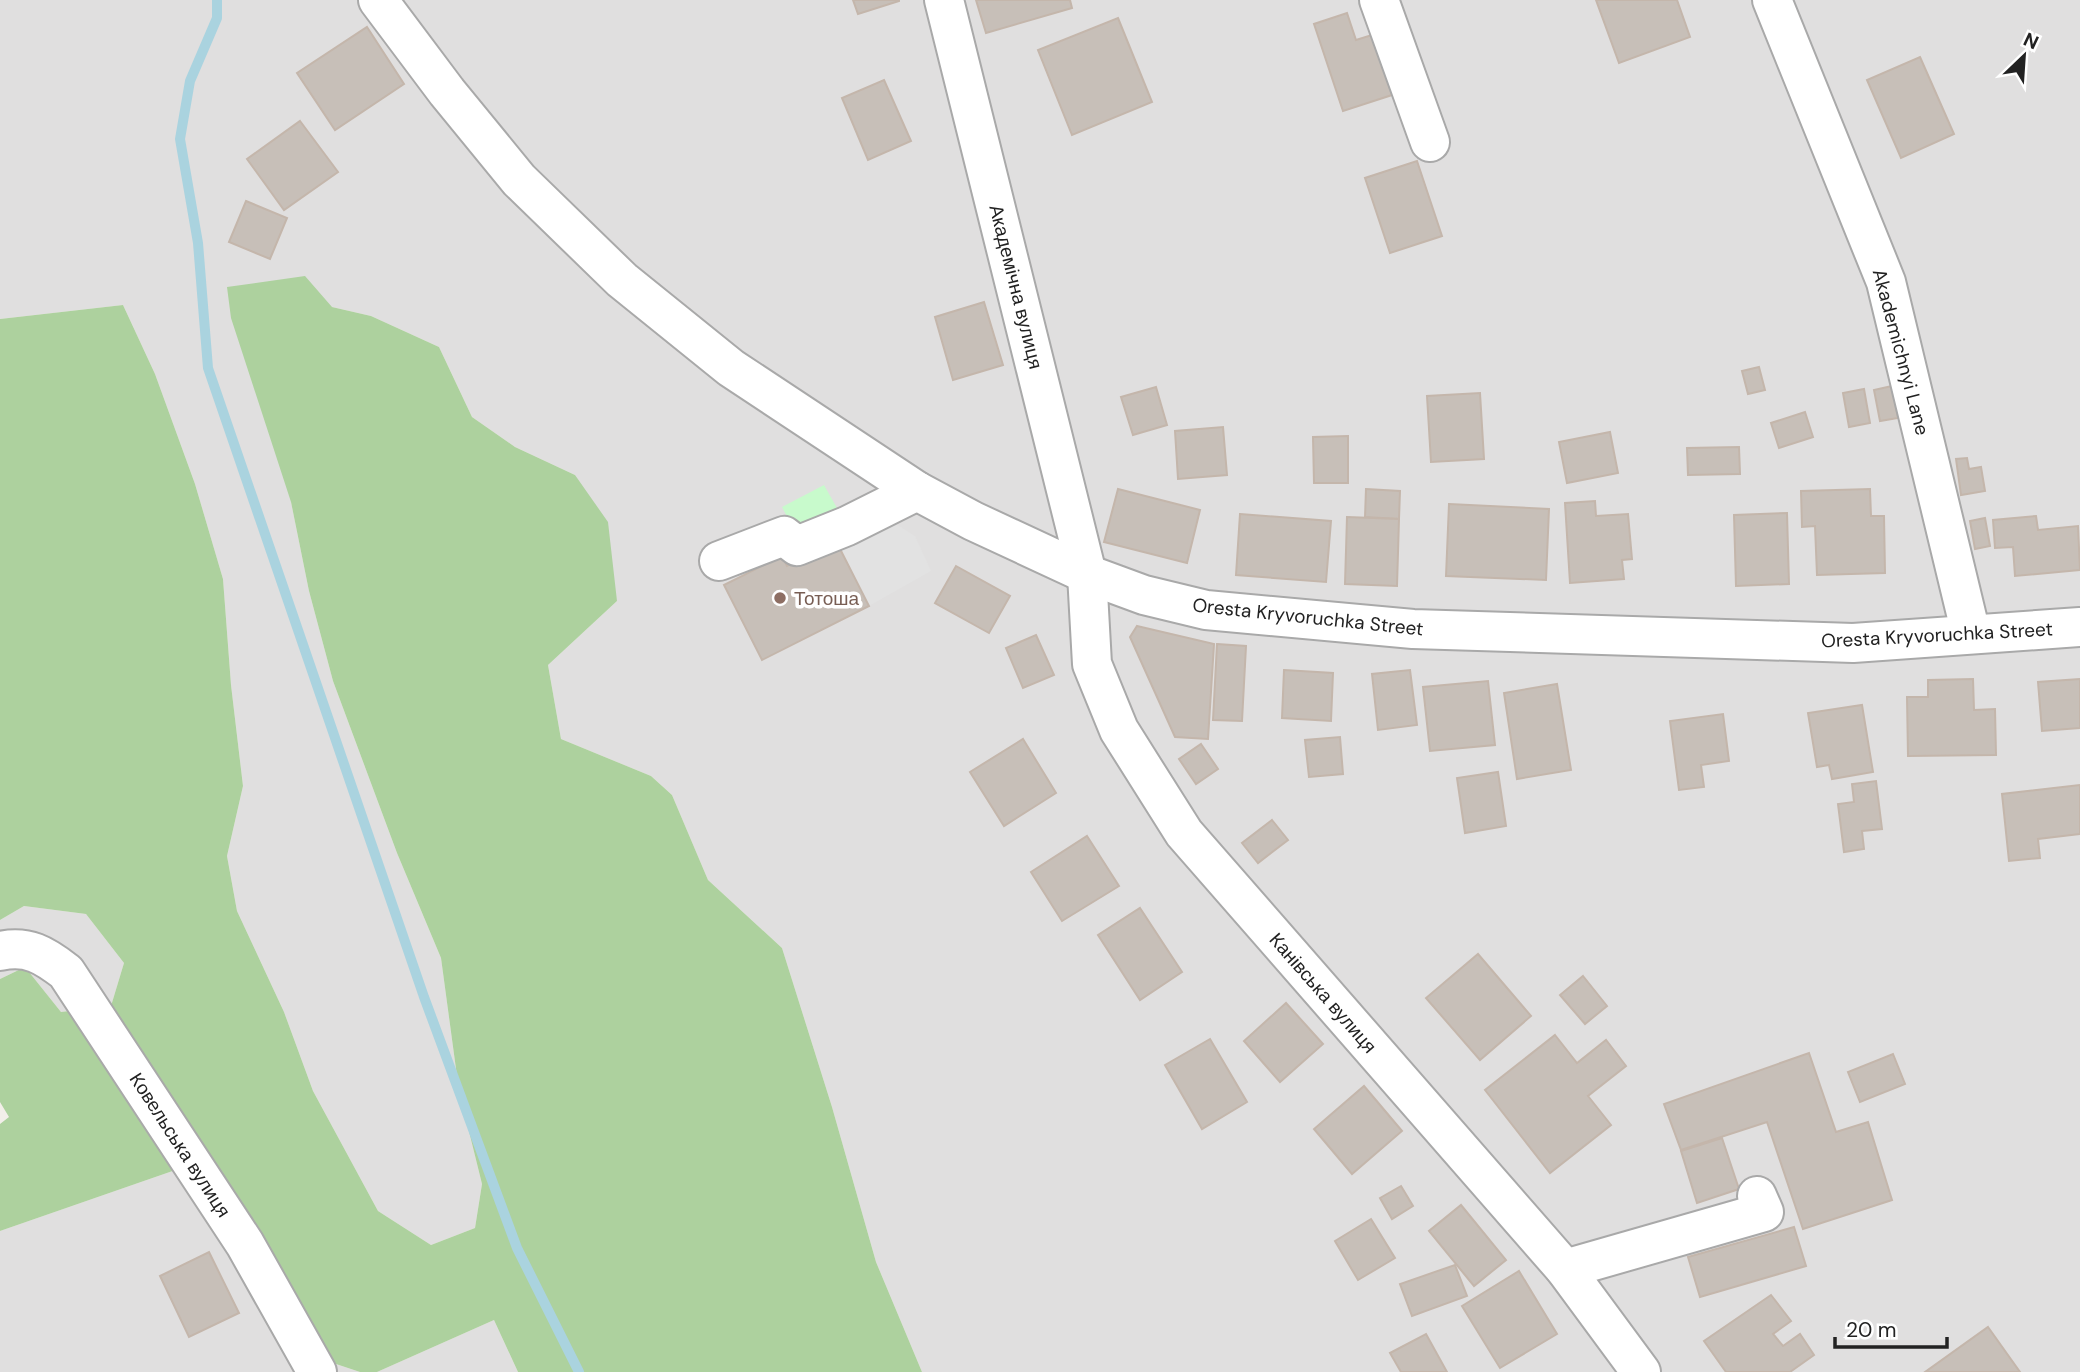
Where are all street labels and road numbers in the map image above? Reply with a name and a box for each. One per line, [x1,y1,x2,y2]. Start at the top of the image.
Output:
street label: Академічна вулиця [983,202,1049,372]
street label: Akademichnyi Lane [1867,266,1935,438]
street label: Oresta Kryvoruchka Street [1191,592,1425,642]
street label: Oresta Kryvoruchka Street [1820,616,2054,654]
street label: Канівська вулиця [1264,928,1382,1058]
street label: Ковельська вулиця [124,1068,236,1222]

